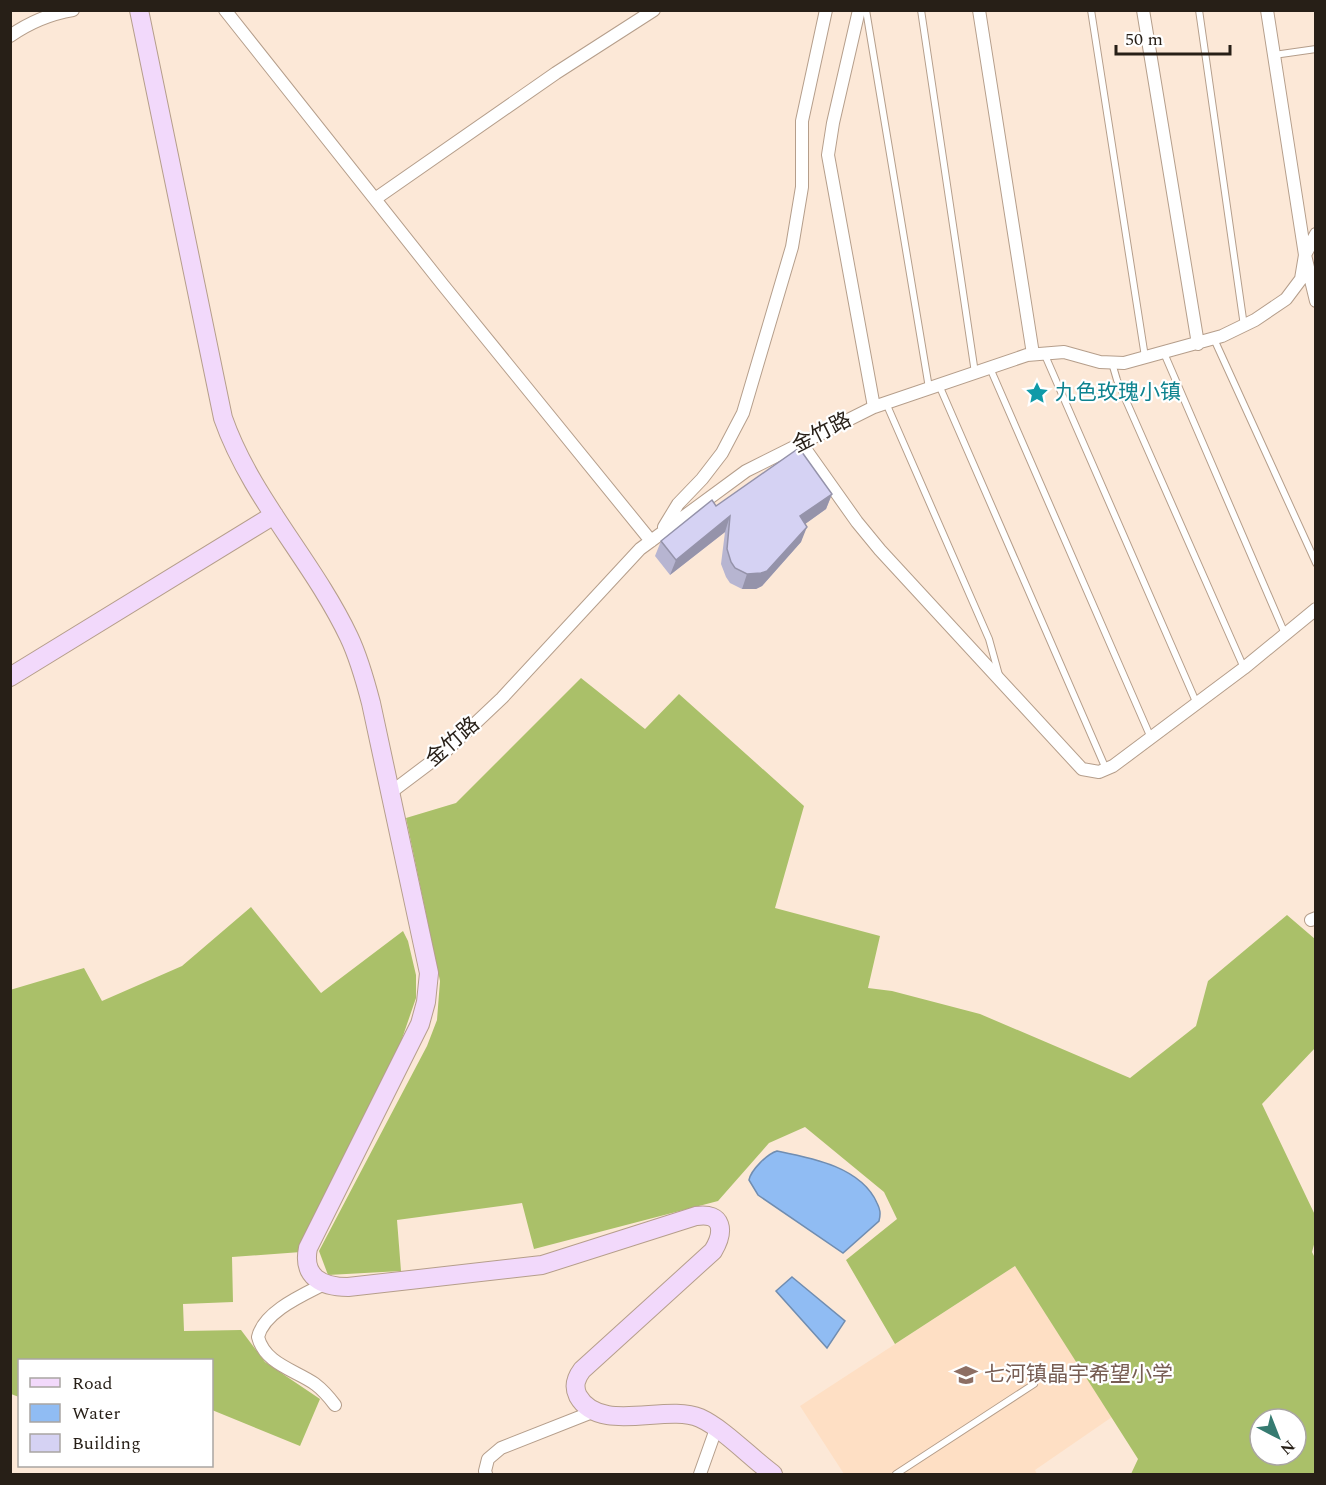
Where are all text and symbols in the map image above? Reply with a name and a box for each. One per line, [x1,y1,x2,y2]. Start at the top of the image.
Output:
scale bar [1116,18,1230,56]
text: 50 m [1125,26,1163,53]
place label: 九色玫瑰小镇 [1055,377,1181,409]
place icon: 九色玫瑰小镇 [1024,380,1050,406]
street label: 金竹路 [787,404,857,462]
street label: 金竹路 [419,709,487,775]
legend [18,1359,213,1467]
place label: 七河镇晶宇希望小学 [984,1359,1173,1391]
school or university icon: 七河镇晶宇希望小学 [953,1362,979,1388]
text: Road [72,1370,113,1397]
text: Water [72,1400,120,1427]
north arrow [1248,1407,1308,1467]
text: Building [72,1430,141,1457]
text: N [1274,1434,1300,1461]

